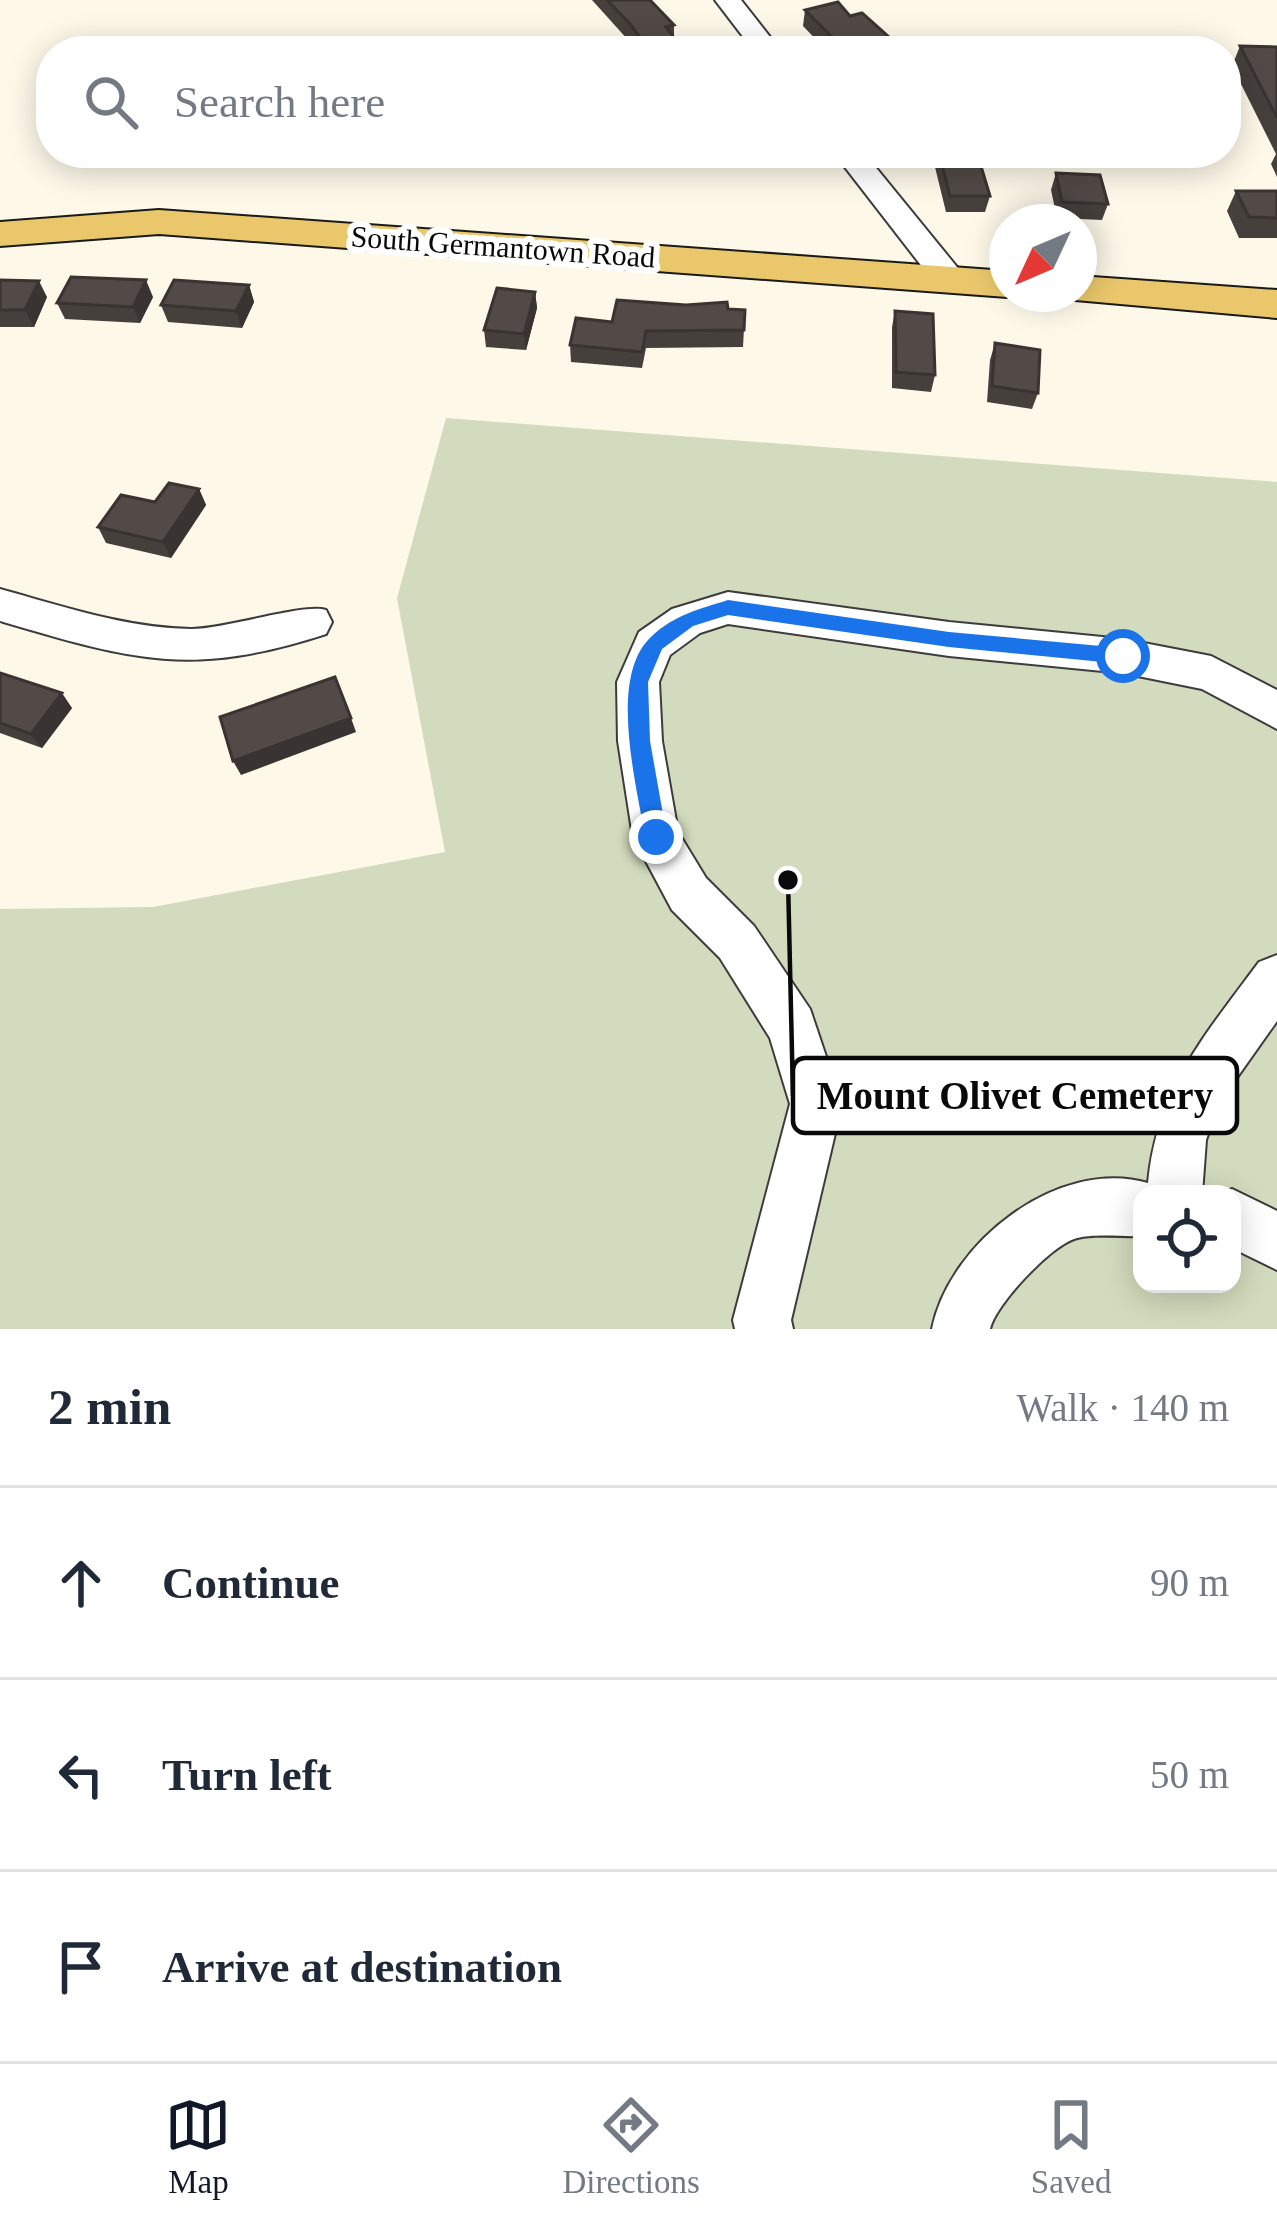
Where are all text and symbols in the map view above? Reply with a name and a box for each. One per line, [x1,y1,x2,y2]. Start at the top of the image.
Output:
search box [36,36,1241,168]
icon: search [78,69,144,135]
text: Search here [174,77,385,127]
north arrow [989,204,1097,312]
street label: South Germantown Road [350,219,656,274]
route start [1096,629,1150,683]
route end [629,810,683,864]
callout: Mount Olivet Cemetery [793,1058,1237,1133]
text: Mount Olivet Cemetery [817,1074,1214,1118]
map controls [1133,1185,1241,1293]
button: locate [1133,1185,1241,1293]
text: 2 min [48,1379,171,1435]
text: Walk · 140 m [1017,1386,1229,1429]
icon: ahead [48,1550,114,1616]
text: Continue [162,1558,340,1608]
text: 90 m [1150,1561,1229,1604]
icon: left [48,1742,114,1808]
text: Turn left [162,1750,332,1800]
text: 50 m [1150,1753,1229,1796]
icon: arrive [48,1934,114,2000]
text: Arrive at destination [162,1942,562,1992]
tab: Map [165,2092,231,2201]
tab: Directions [562,2092,700,2201]
tab: Saved [1031,2092,1112,2201]

